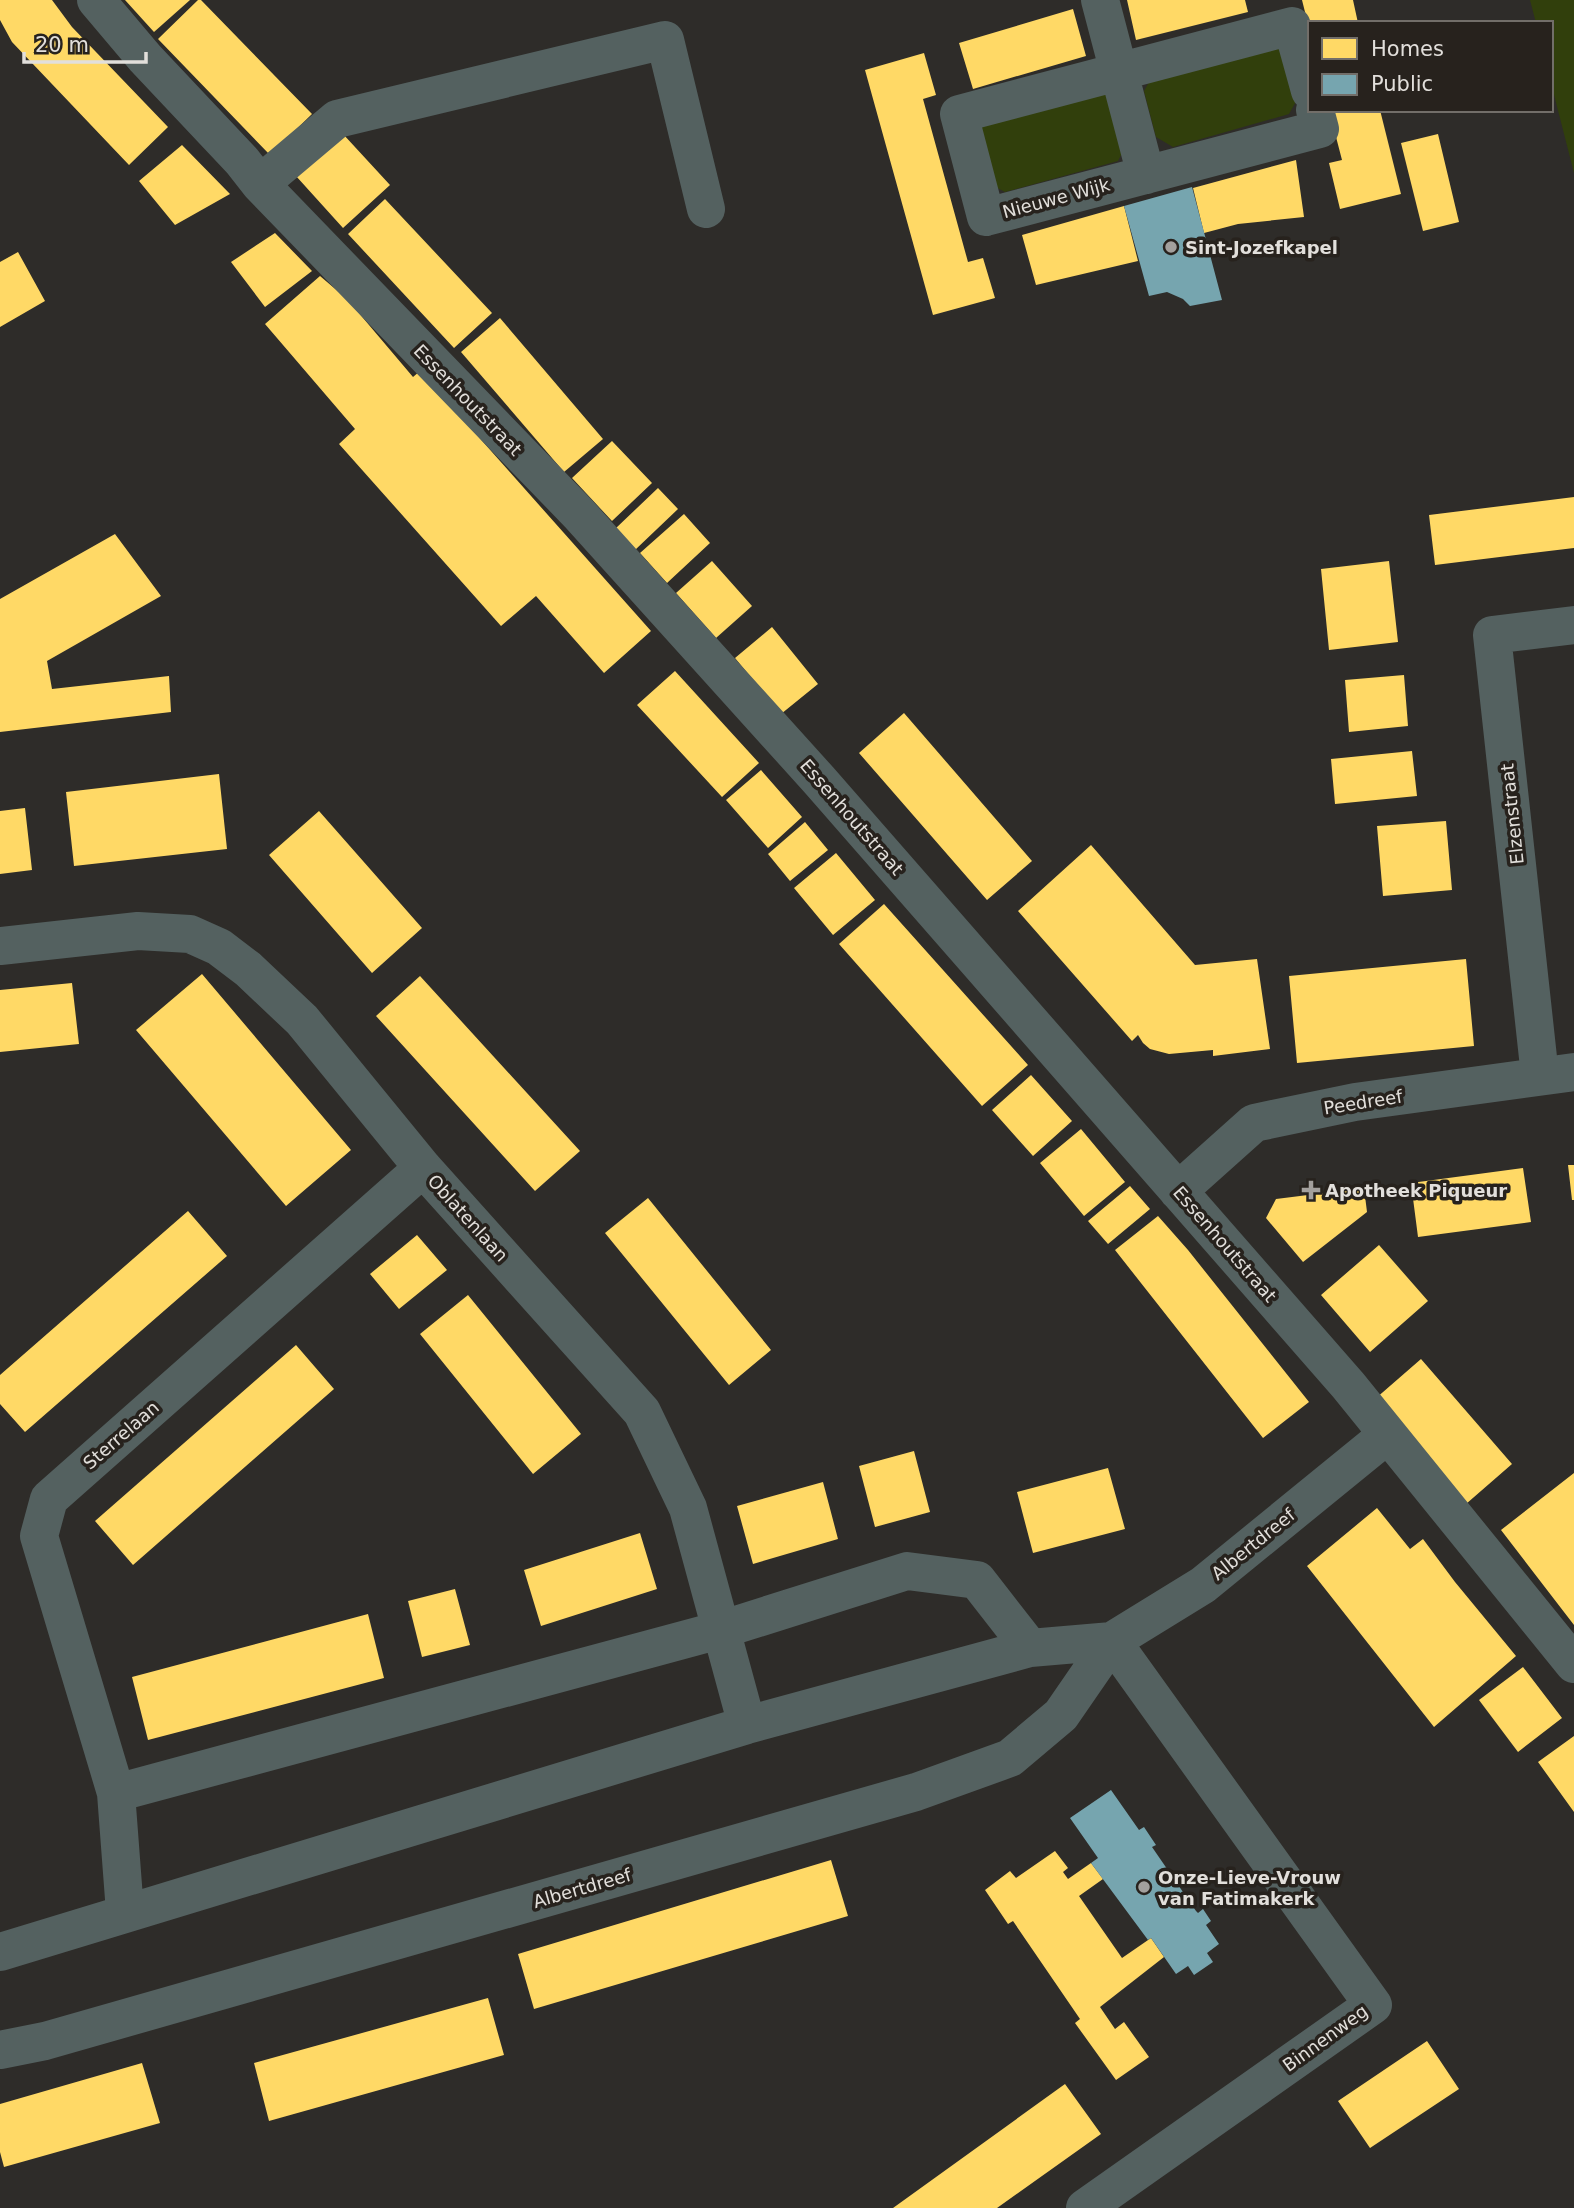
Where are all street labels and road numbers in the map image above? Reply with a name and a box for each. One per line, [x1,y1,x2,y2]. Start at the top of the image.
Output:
street label: Nieuwe Wijk [1000,173,1113,222]
street label: Essenhoutstraat [410,340,526,460]
street label: Essenhoutstraat [796,755,908,879]
street label: Elzenstraat [1496,763,1528,865]
street label: Peedreef [1322,1085,1404,1119]
street label: Oblatenlaan [424,1170,512,1266]
street label: Essenhoutstraat [1169,1182,1281,1306]
street label: Sterrelaan [79,1397,163,1473]
street label: Albertdreef [1207,1504,1299,1584]
street label: Albertdreef [530,1864,634,1912]
street label: Binnenweg [1278,2000,1372,2076]

